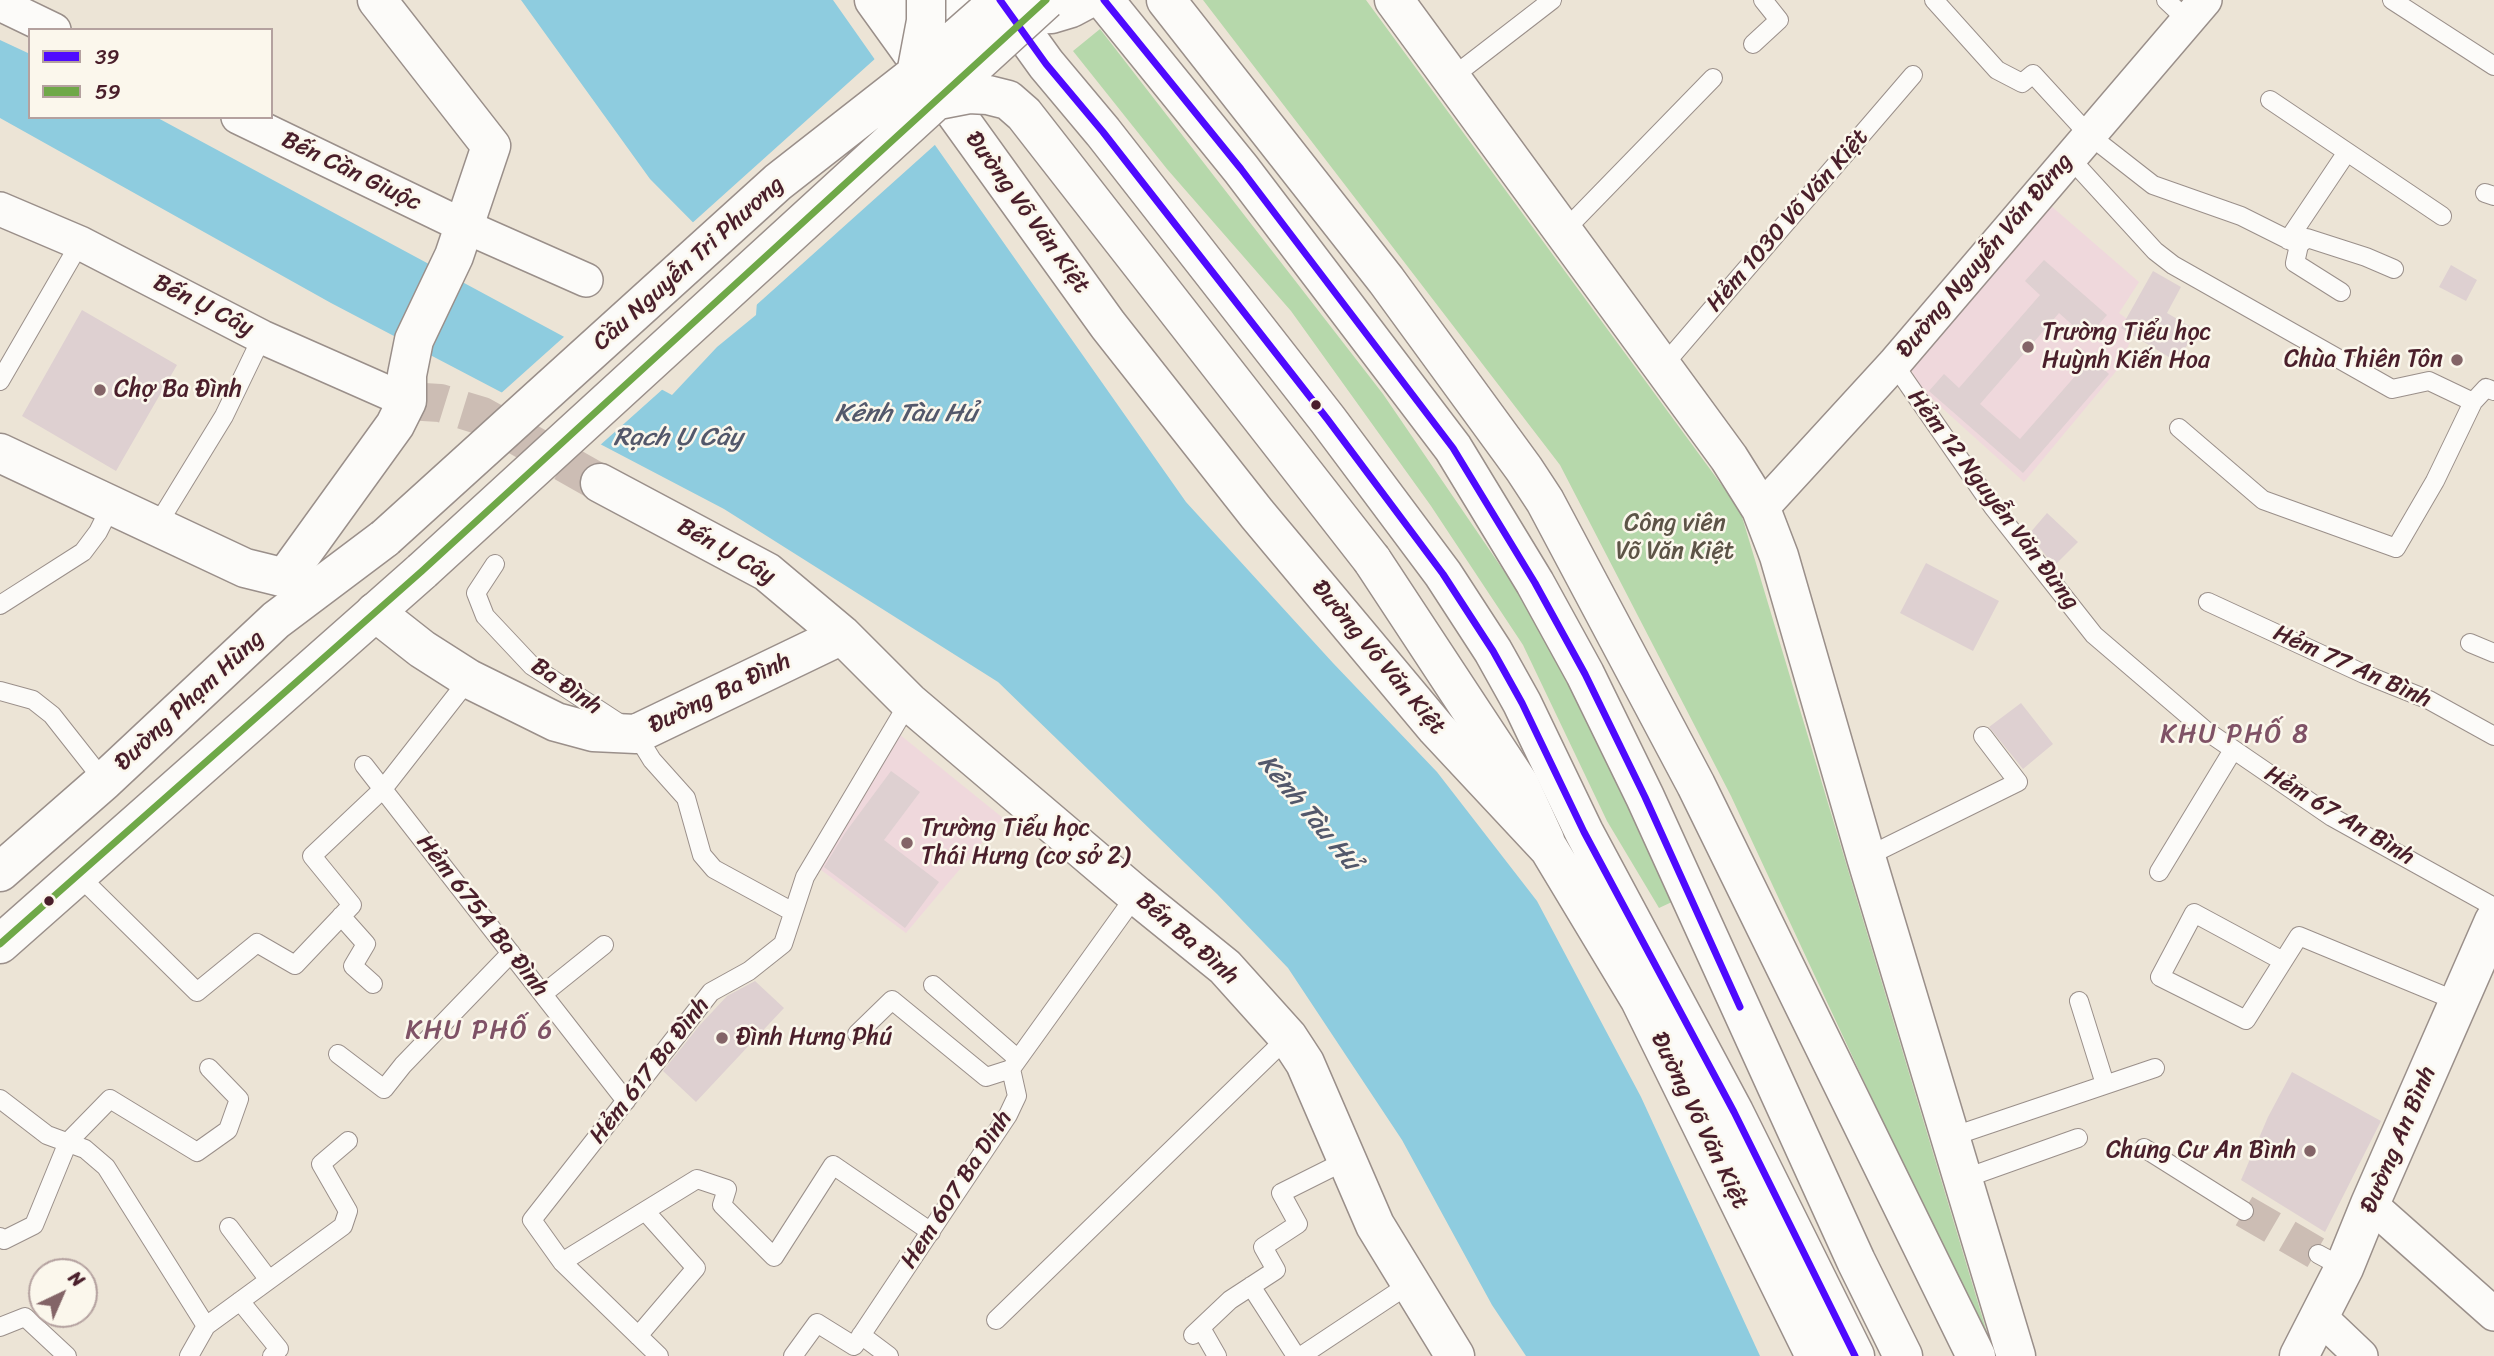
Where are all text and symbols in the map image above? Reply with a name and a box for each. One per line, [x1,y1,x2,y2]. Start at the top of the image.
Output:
legend [28,28,273,119]
text: 39 [95,38,119,76]
text: 59 [95,73,121,111]
street label: Hẻm 1030 Võ Văn Kiệt [1701,124,1875,318]
street label: Bến Cần Giuộc [277,126,425,218]
street label: Đường Võ Văn Kiệt [959,126,1095,300]
street label: Đường Nguyễn Văn Đừng [1891,148,2079,364]
street label: Cầu Nguyễn Tri Phương [588,171,790,357]
street label: Bến Ụ Cây [148,269,258,343]
place label: Trường Tiểu học Huỳnh Kiến Hoa [2042,319,2212,375]
marker: Trường Tiểu học Huỳnh Kiến Hoa [2020,339,2036,355]
place label: Chùa Thiên Tôn [2284,346,2443,374]
marker: Chùa Thiên Tôn [2449,352,2465,368]
place label: Chợ Ba Đình [114,376,242,404]
marker: Chợ Ba Đình [92,382,108,398]
street label: Hẻm 12 Nguyễn Văn Đừng [1901,384,2085,616]
water label: Kênh Tàu Hủ [835,398,977,430]
unlabelled marker [1309,398,1323,412]
water label: Rạch Ụ Cây [614,422,742,454]
park label: Công viên Võ Văn Kiệt [1616,510,1734,566]
street label: Bến Ụ Cây [672,512,780,592]
street label: Đường Võ Văn Kiệt [1305,575,1451,741]
street label: Hẻm 77 An Bình [2269,619,2435,715]
street label: Đường Phạm Hùng [109,624,271,778]
street label: Đường Ba Đình [644,647,796,741]
street label: Ba Đình [525,652,607,722]
district label: KHU PHỐ 8 [2161,719,2309,751]
water label: Kênh Tàu Hủ [1250,749,1366,877]
street label: Hẻm 67 An Bình [2259,760,2419,872]
place label: Trường Tiểu học Thái Hưng (cơ sở 2) [921,815,1130,871]
street label: Hẻm 675A Ba Đình [410,829,554,1003]
marker: Trường Tiểu học Thái Hưng (cơ sở 2) [899,835,915,851]
street label: Bến Ba Đình [1130,887,1244,991]
unlabelled marker [42,894,56,908]
street label: Hẻm 617 Ba Đình [584,992,716,1150]
district label: KHU PHỐ 6 [407,1015,553,1047]
place label: Đình Hưng Phú [736,1024,892,1052]
street label: Đường Võ Văn Kiệt [1644,1028,1754,1214]
marker: Đình Hưng Phú [714,1030,730,1046]
street label: Đường An Bình [2355,1062,2443,1218]
street label: Hem 607 Ba Dinh [895,1106,1019,1274]
place label: Chung Cư An Bình [2106,1137,2296,1165]
marker: Chung Cư An Bình [2302,1143,2318,1159]
north arrow [28,1258,98,1328]
text: N [60,1263,93,1295]

